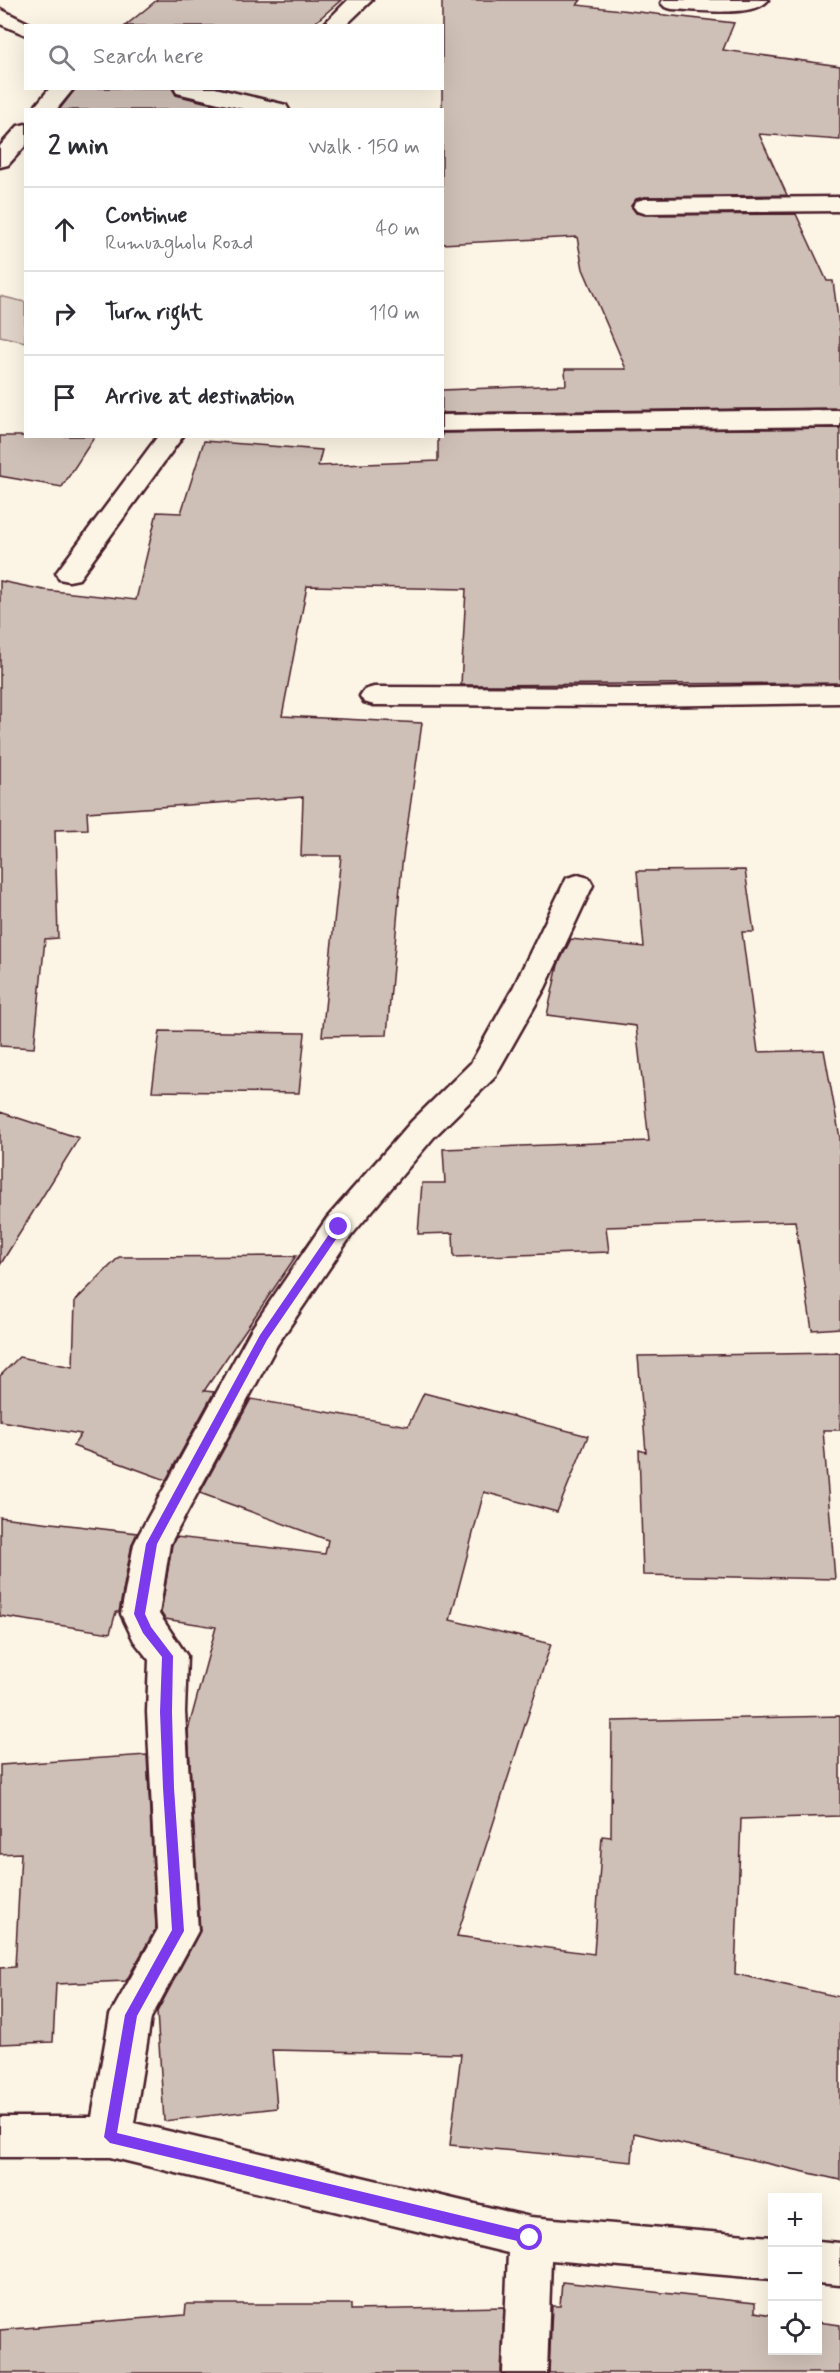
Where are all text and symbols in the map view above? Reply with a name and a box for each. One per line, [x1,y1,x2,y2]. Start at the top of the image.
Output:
search box [24,24,444,90]
icon: search [45,41,78,74]
text: Search here [93,43,204,71]
text: 2 min [48,130,109,164]
text: Walk · 150 m [308,134,420,161]
text: Continue [105,202,187,230]
icon: ahead [48,213,81,246]
text: 40 m [376,216,420,243]
text: Rumuagholu Road [105,230,253,257]
icon: right [48,297,81,330]
text: Turn right [105,299,203,327]
text: 110 m [369,300,420,327]
icon: arrive [48,381,81,414]
text: Arrive at destination [105,383,295,411]
route end [325,1213,351,1239]
map controls [768,2193,822,2355]
button: + [768,2193,822,2247]
route start [516,2224,542,2250]
button: − [768,2247,822,2301]
button: locate [768,2301,822,2355]

